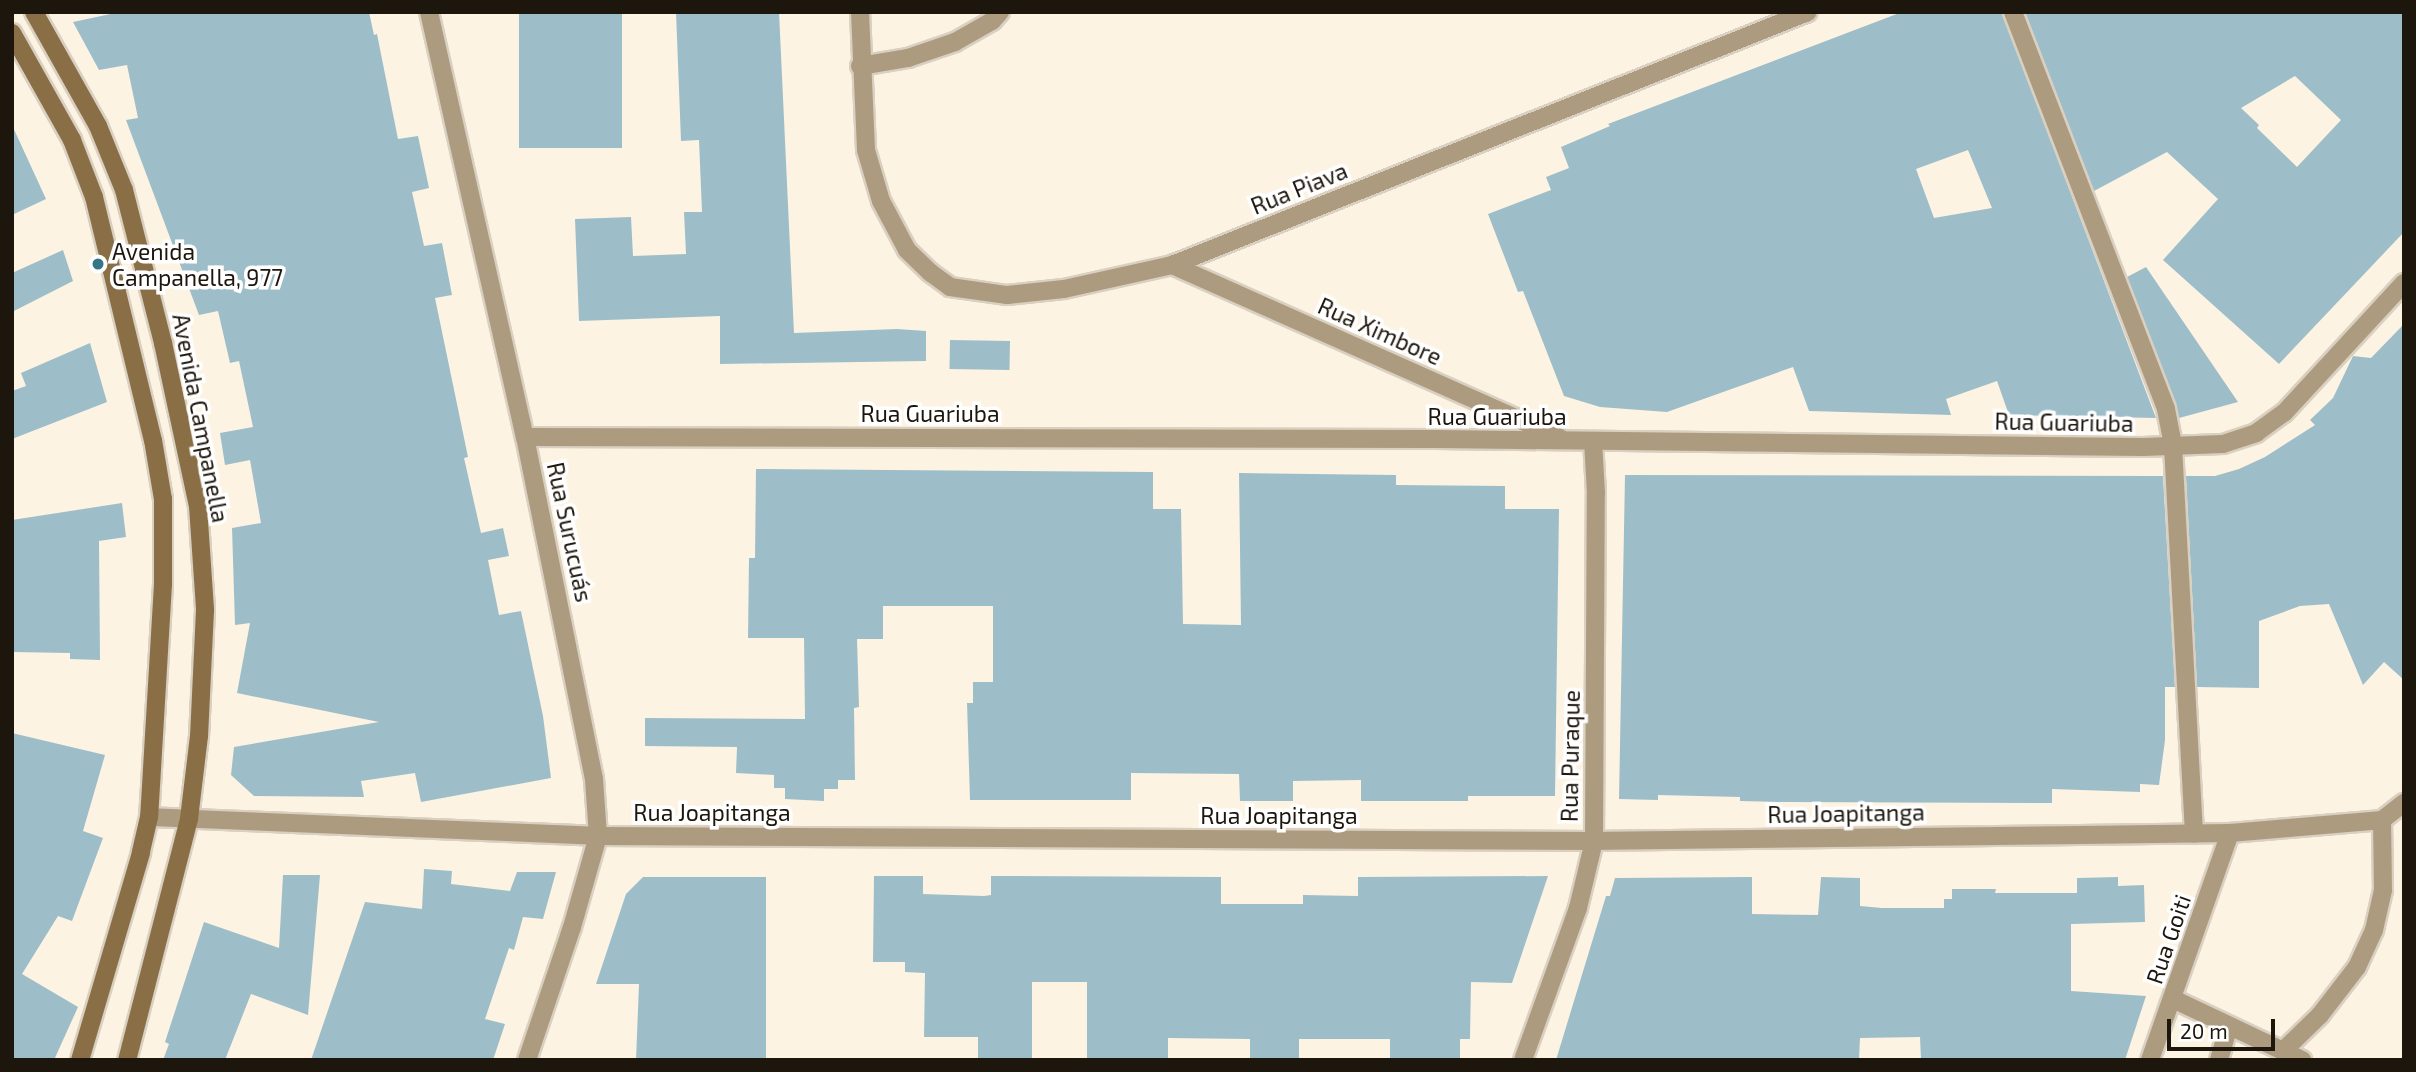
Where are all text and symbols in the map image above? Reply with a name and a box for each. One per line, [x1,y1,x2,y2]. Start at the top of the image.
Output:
street label: Rua Piava [1247,156,1351,220]
place label: Avenida Campanella, 977 [112,237,283,291]
marker: Avenida Campanella, 977 [90,256,106,272]
street label: Rua Ximbore [1314,291,1446,371]
street label: Avenida Campanella [167,311,235,525]
street label: Rua Guariuba [860,399,1000,427]
street label: Rua Guariuba [1427,402,1567,430]
street label: Rua Guariuba [1994,407,2134,437]
street label: Rua Surucuás [542,460,598,604]
street label: Rua Puraque [1555,690,1585,822]
street label: Rua Joapitanga [633,798,791,826]
street label: Rua Joapitanga [1767,798,1925,828]
street label: Rua Joapitanga [1200,801,1358,829]
street label: Rua Goiti [2140,891,2196,987]
scale bar [2171,1006,2280,1050]
text: 20 m [2180,1018,2228,1043]

